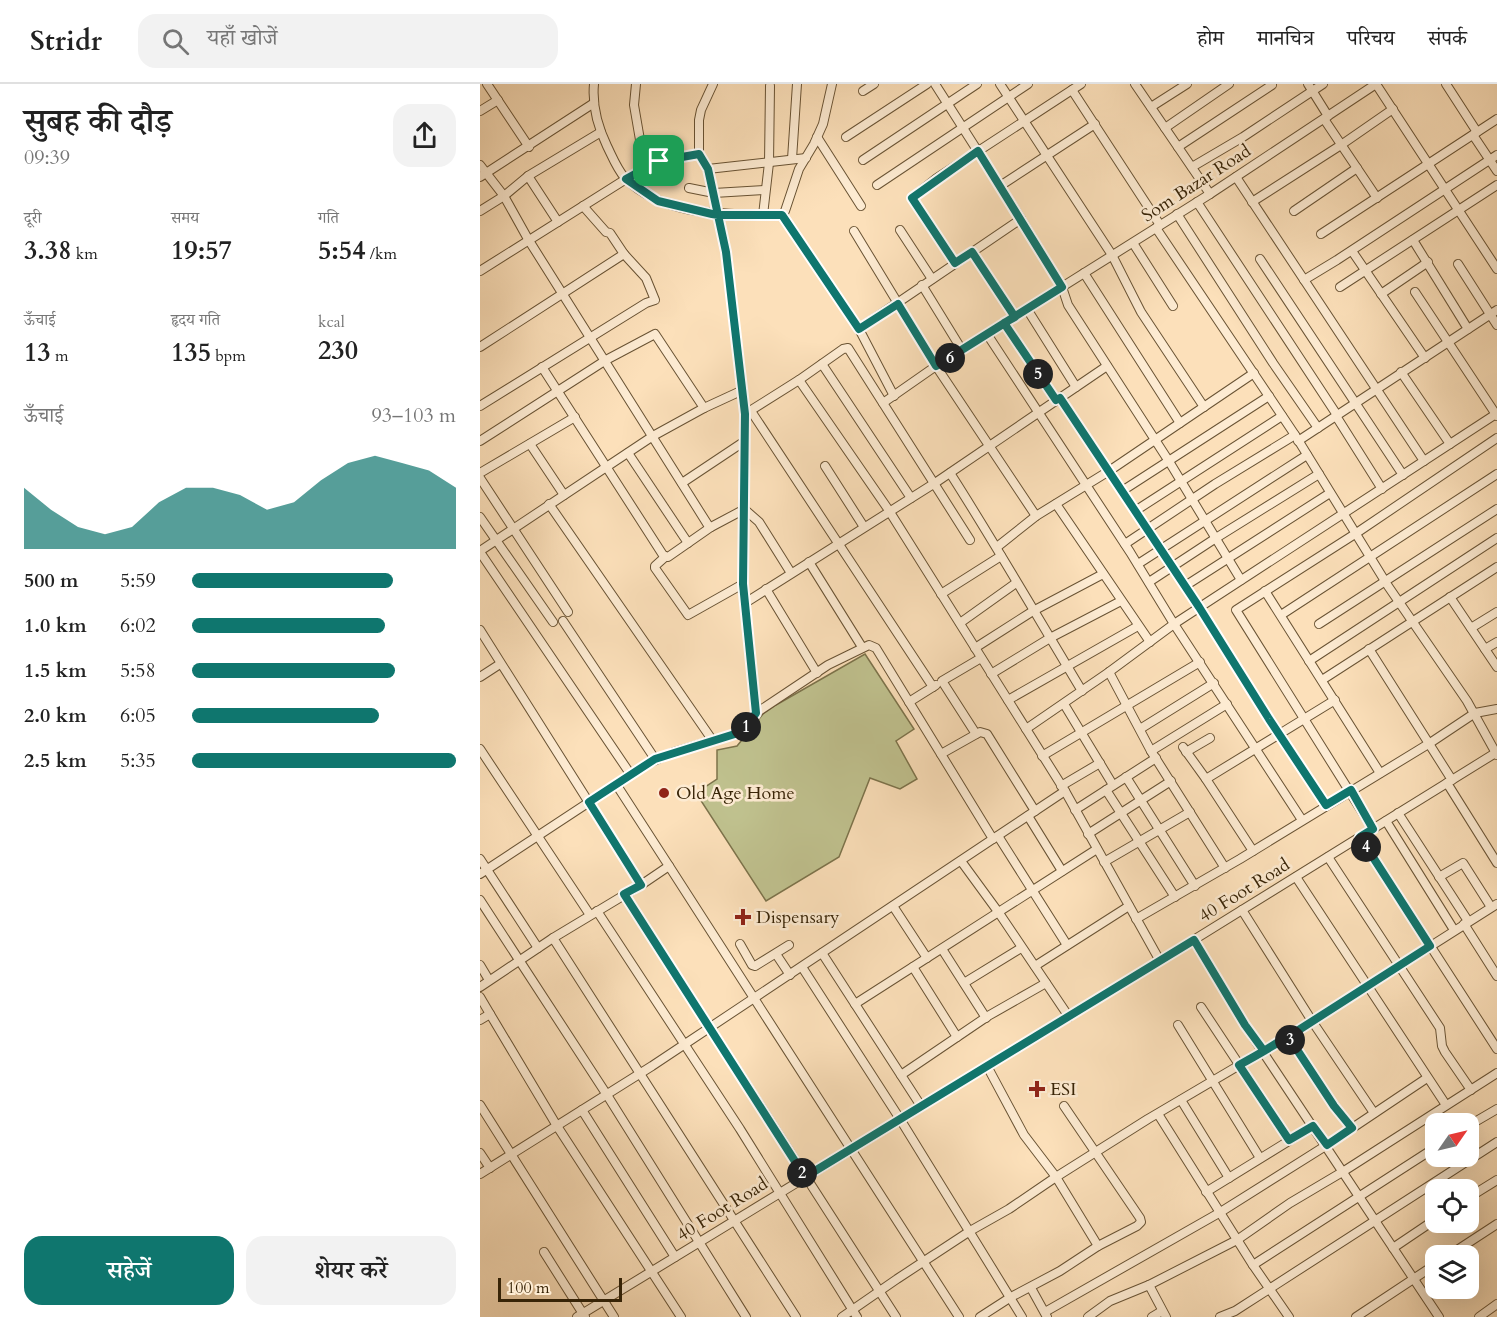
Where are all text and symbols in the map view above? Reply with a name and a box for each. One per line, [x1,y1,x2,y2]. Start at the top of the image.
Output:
search box [138,14,558,68]
text: Stridr [30,22,102,60]
text: यहाँ खोजें [207,23,277,53]
text: होम [1197,24,1224,53]
text: मानचित्र [1257,24,1314,53]
text: परिचय [1347,24,1395,53]
text: संपर्क [1428,24,1467,53]
icon: search [159,25,192,58]
text: सुबह की दौड़ [24,99,172,144]
button: share [393,104,456,167]
pin [633,135,684,186]
street label: Som Bazar Road [1137,139,1256,228]
text: 09:39 [24,144,70,171]
icon: arrive [642,144,675,177]
text: दूरी [24,207,41,229]
text: समय [171,207,199,229]
text: गति [318,207,339,229]
text: 3.38 [24,233,72,268]
text: 19:57 [171,233,232,268]
text: 5:54 [318,233,366,268]
text: km [72,243,98,265]
text: /km [366,243,397,265]
text: ऊँचाई [24,309,56,331]
text: हृदय गति [171,309,220,331]
text: kcal [318,311,345,333]
text: 230 [318,333,358,368]
text: 13 [24,335,51,370]
text: 135 [171,335,211,370]
pin: 6 [935,343,965,373]
text: m [51,345,68,367]
text: bpm [211,345,246,367]
text: 6 [946,347,954,369]
pin: 5 [1023,359,1053,389]
text: 5 [1034,363,1042,385]
text: ऊँचाई [24,402,63,429]
text: 93–103 m [371,402,456,429]
text: 500 m [24,567,79,594]
text: 5:59 [120,567,156,594]
text: 1.0 km [24,612,87,639]
text: 6:02 [120,612,156,639]
text: 1.5 km [24,657,87,684]
text: 5:58 [120,657,156,684]
text: 2.0 km [24,702,87,729]
text: 6:05 [120,702,156,729]
pin: 1 [731,712,761,742]
text: 1 [742,716,750,738]
text: 2.5 km [24,747,87,774]
text: 5:35 [120,747,156,774]
place label: Old Age Home [676,781,795,806]
marker: Old Age Home [657,786,671,800]
pin: 4 [1351,832,1381,862]
text: 4 [1362,836,1370,858]
street label: 40 Foot Road [1194,852,1295,928]
place label: Dispensary [756,905,840,930]
marker: Dispensary [734,908,752,926]
pin: 3 [1275,1025,1305,1055]
text: 3 [1286,1029,1294,1051]
place label: ESI [1050,1077,1076,1102]
marker: ESI [1028,1080,1046,1098]
north arrow [1425,1113,1479,1167]
map controls [1425,1113,1479,1299]
pin: 2 [787,1158,817,1188]
text: 2 [798,1162,806,1184]
street label: 40 Foot Road [672,1171,773,1247]
button: locate [1425,1179,1479,1233]
button: सहेजें [24,1236,234,1305]
button: शेयर करें [246,1236,456,1305]
button: layers [1425,1245,1479,1299]
scale bar [498,1275,622,1302]
text: 100 m [507,1277,549,1299]

